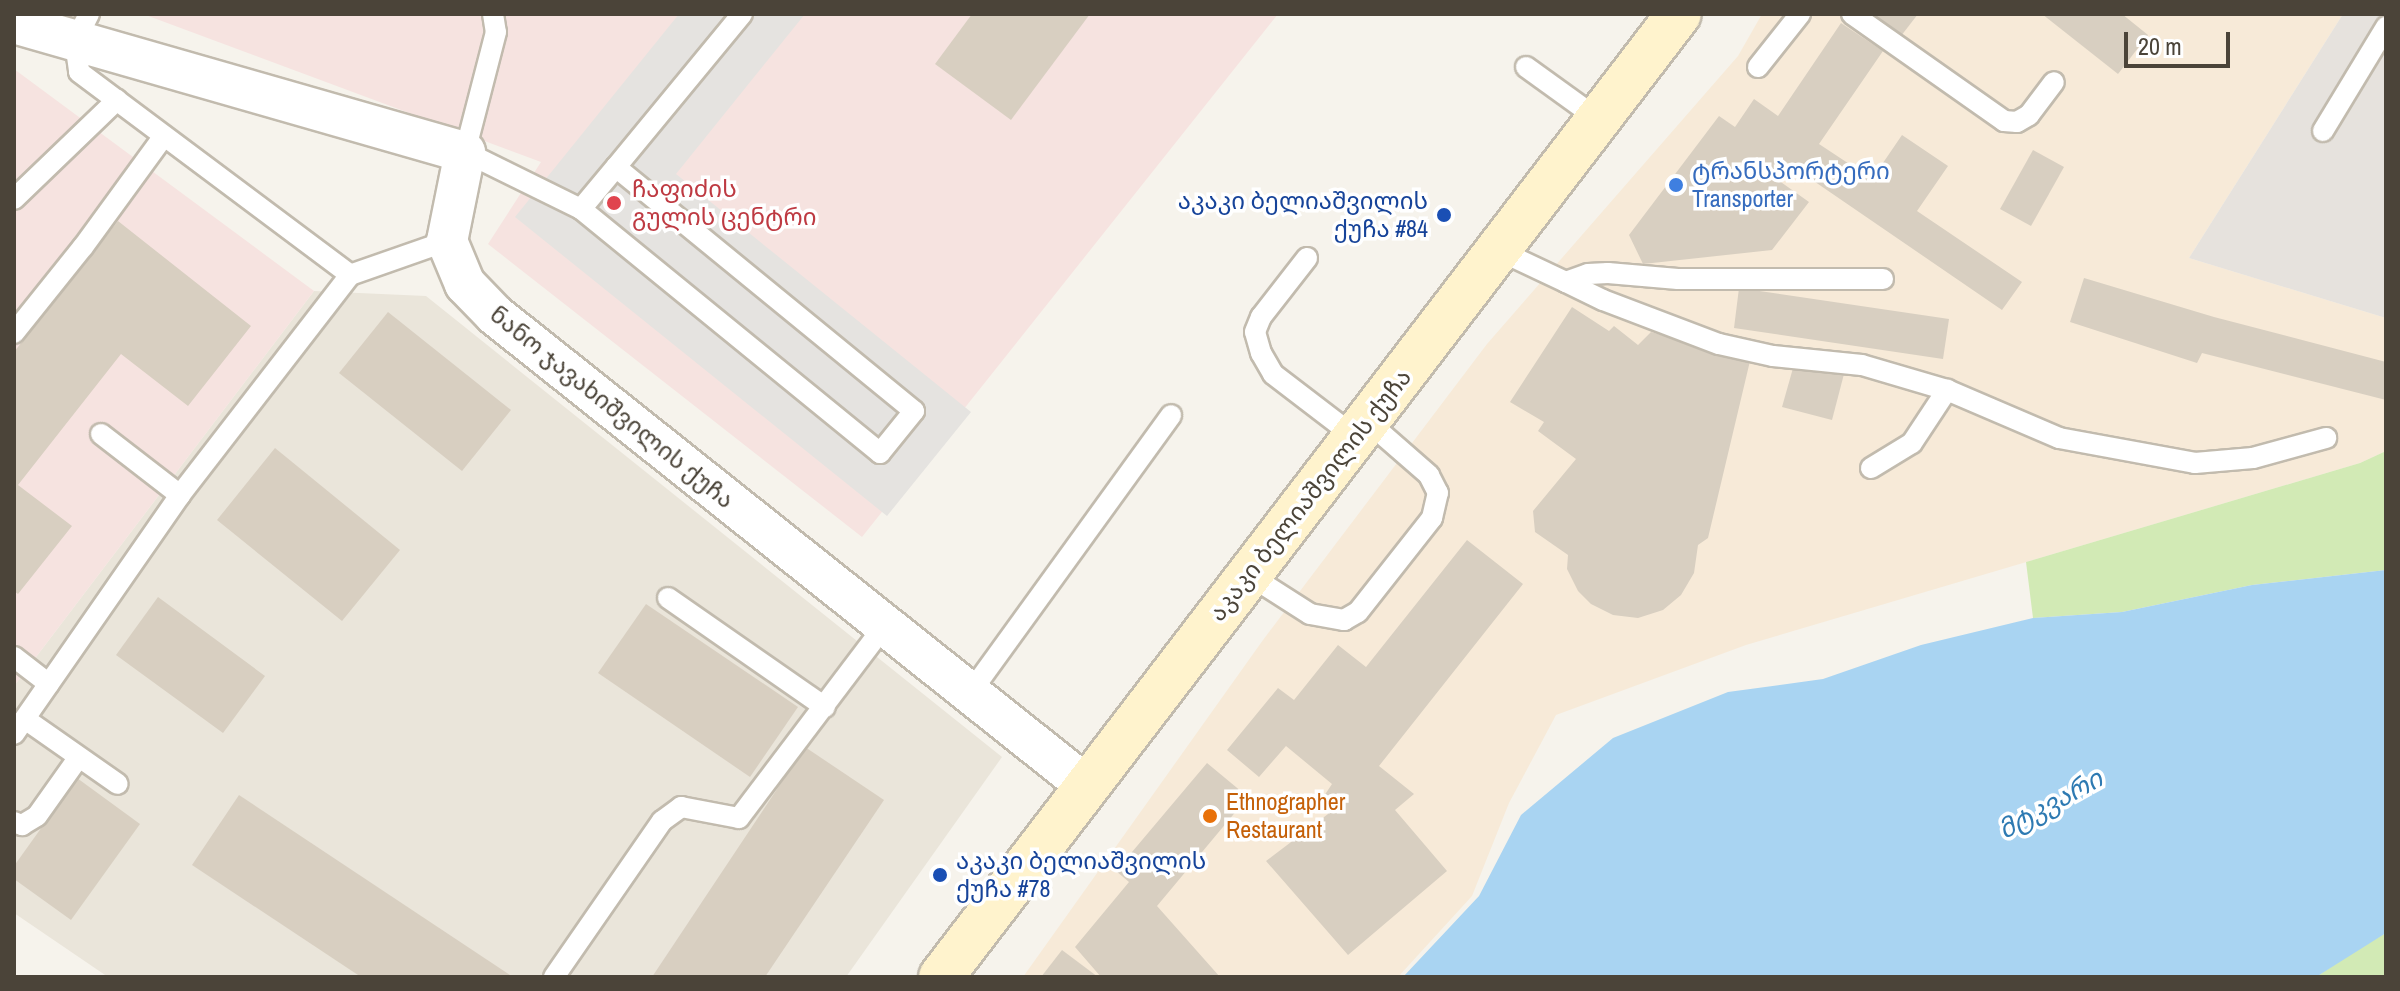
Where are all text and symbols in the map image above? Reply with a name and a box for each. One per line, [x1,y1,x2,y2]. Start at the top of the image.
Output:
scale bar [2128,16,2234,66]
text: 20 m [2138,30,2182,62]
place label: ტრანსპორტერი Transporter [1692,157,1890,213]
place label: ჩაფიძის გულის ცენტრი [632,175,816,231]
marker: ტრანსპორტერი Transporter [1667,176,1685,194]
place label: აკაკი ბელიაშვილის ქუჩა #84 [1178,187,1428,243]
marker: ჩაფიძის გულის ცენტრი [603,192,625,214]
marker: აკაკი ბელიაშვილის ქუჩა #84 [1435,206,1453,224]
street label: ნანო ჯავახიშვილის ქუჩა [484,300,740,514]
street label: აკაკი ბელიაშვილის ქუჩა [1203,363,1417,627]
water label: მტკვარი [1992,763,2108,845]
place label: Ethnographer Restaurant [1226,788,1345,844]
marker: Ethnographer Restaurant [1201,807,1219,825]
place label: აკაკი ბელიაშვილის ქუჩა #78 [956,847,1206,903]
marker: აკაკი ბელიაშვილის ქუჩა #78 [931,866,949,884]

